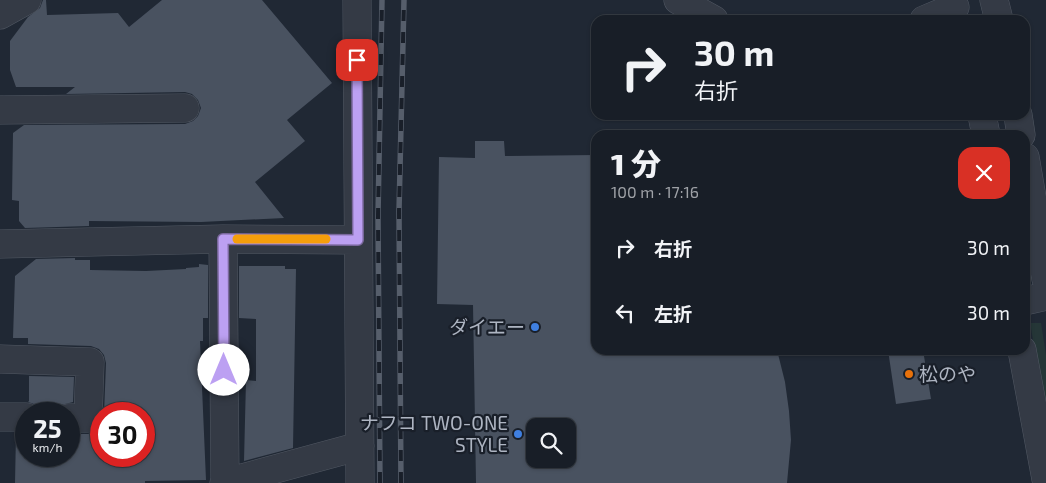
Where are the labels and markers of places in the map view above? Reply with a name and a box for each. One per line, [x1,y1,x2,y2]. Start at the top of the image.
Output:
pin [336,39,378,81]
place label: ダイエー [449,315,525,338]
marker: ダイエー [529,321,541,333]
place label: 松のや [919,362,976,385]
marker: 松のや [903,368,915,380]
place label: ナフコ TWO-ONE STYLE [360,411,508,456]
marker: ナフコ TWO-ONE STYLE [512,428,524,440]

